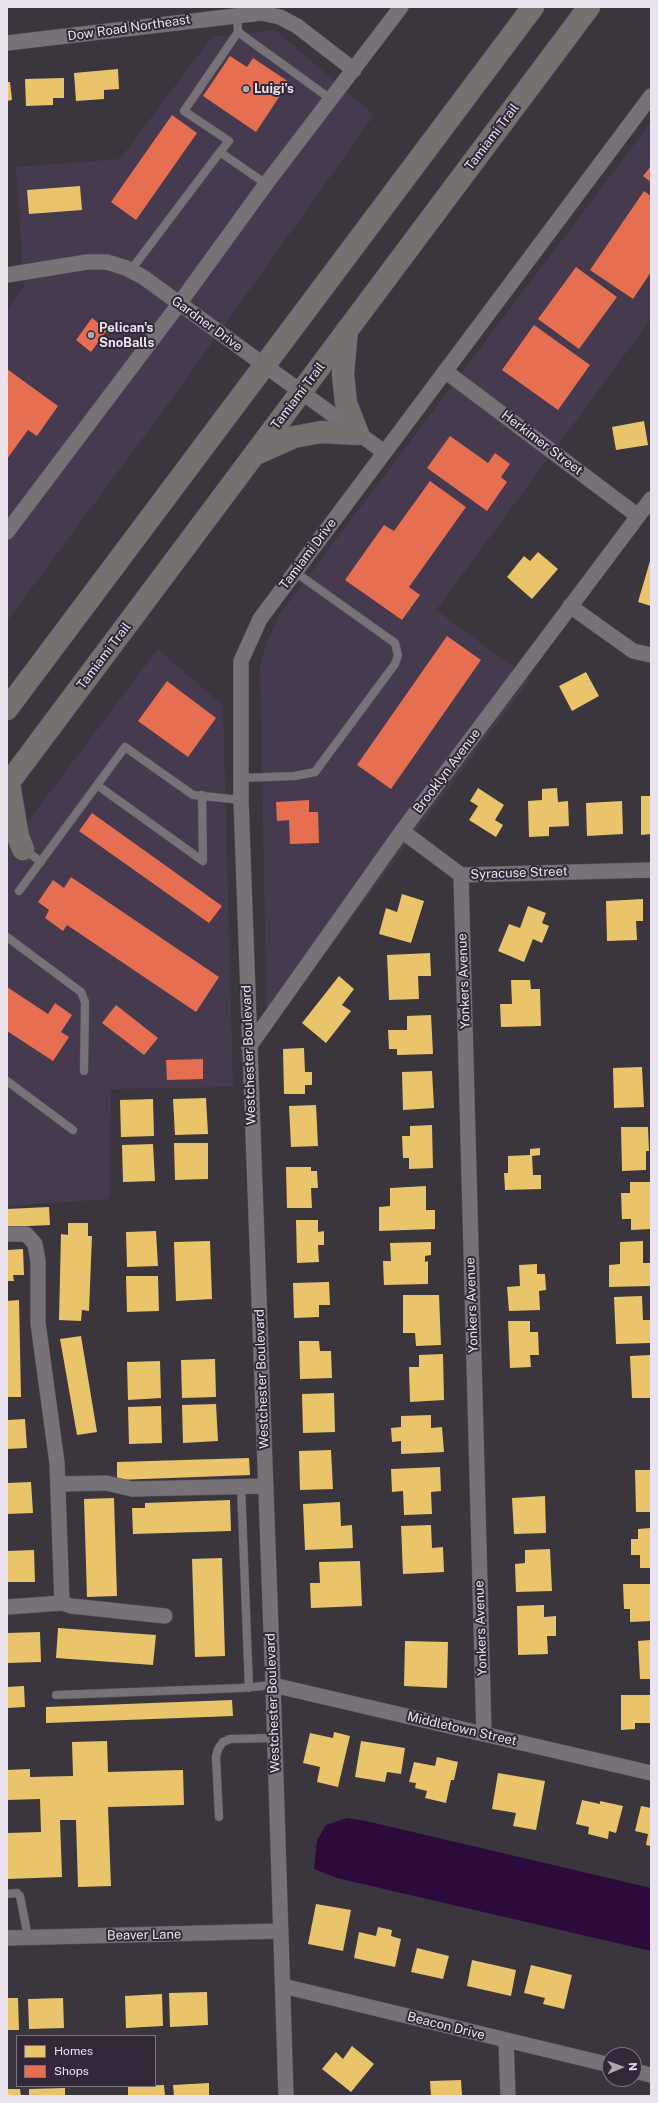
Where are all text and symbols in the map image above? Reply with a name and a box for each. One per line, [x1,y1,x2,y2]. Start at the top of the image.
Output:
street label: Dow Road Northeast [67,12,191,44]
place label: Luigi's [254,81,294,97]
marker: Luigi's [241,84,251,94]
street label: Tamiami Trail [462,100,522,174]
street label: Gardner Drive [169,293,245,355]
place label: Pelican's SnoBalls [99,320,154,351]
marker: Pelican's SnoBalls [86,330,96,340]
street label: Tamiami Trail [268,359,328,433]
street label: Herkimer Street [498,407,586,479]
street label: Tamiami Drive [276,516,340,592]
street label: Tamiami Trail [74,619,134,693]
street label: Brooklyn Avenue [410,726,484,816]
street label: Syracuse Street [470,864,568,882]
street label: Yonkers Avenue [455,933,473,1029]
street label: Westchester Boulevard [239,985,259,1125]
street label: Yonkers Avenue [463,1257,481,1353]
street label: Westchester Boulevard [252,1309,272,1449]
street label: Yonkers Avenue [472,1580,490,1676]
street label: Westchester Boulevard [263,1633,283,1773]
street label: Middletown Street [406,1709,518,1749]
street label: Beaver Lane [107,1927,181,1943]
street label: Beacon Drive [406,2009,486,2043]
legend [16,2035,156,2087]
text: Homes [54,2044,93,2058]
north arrow [602,2047,642,2087]
text: N [627,2062,639,2071]
text: Shops [54,2064,89,2078]

